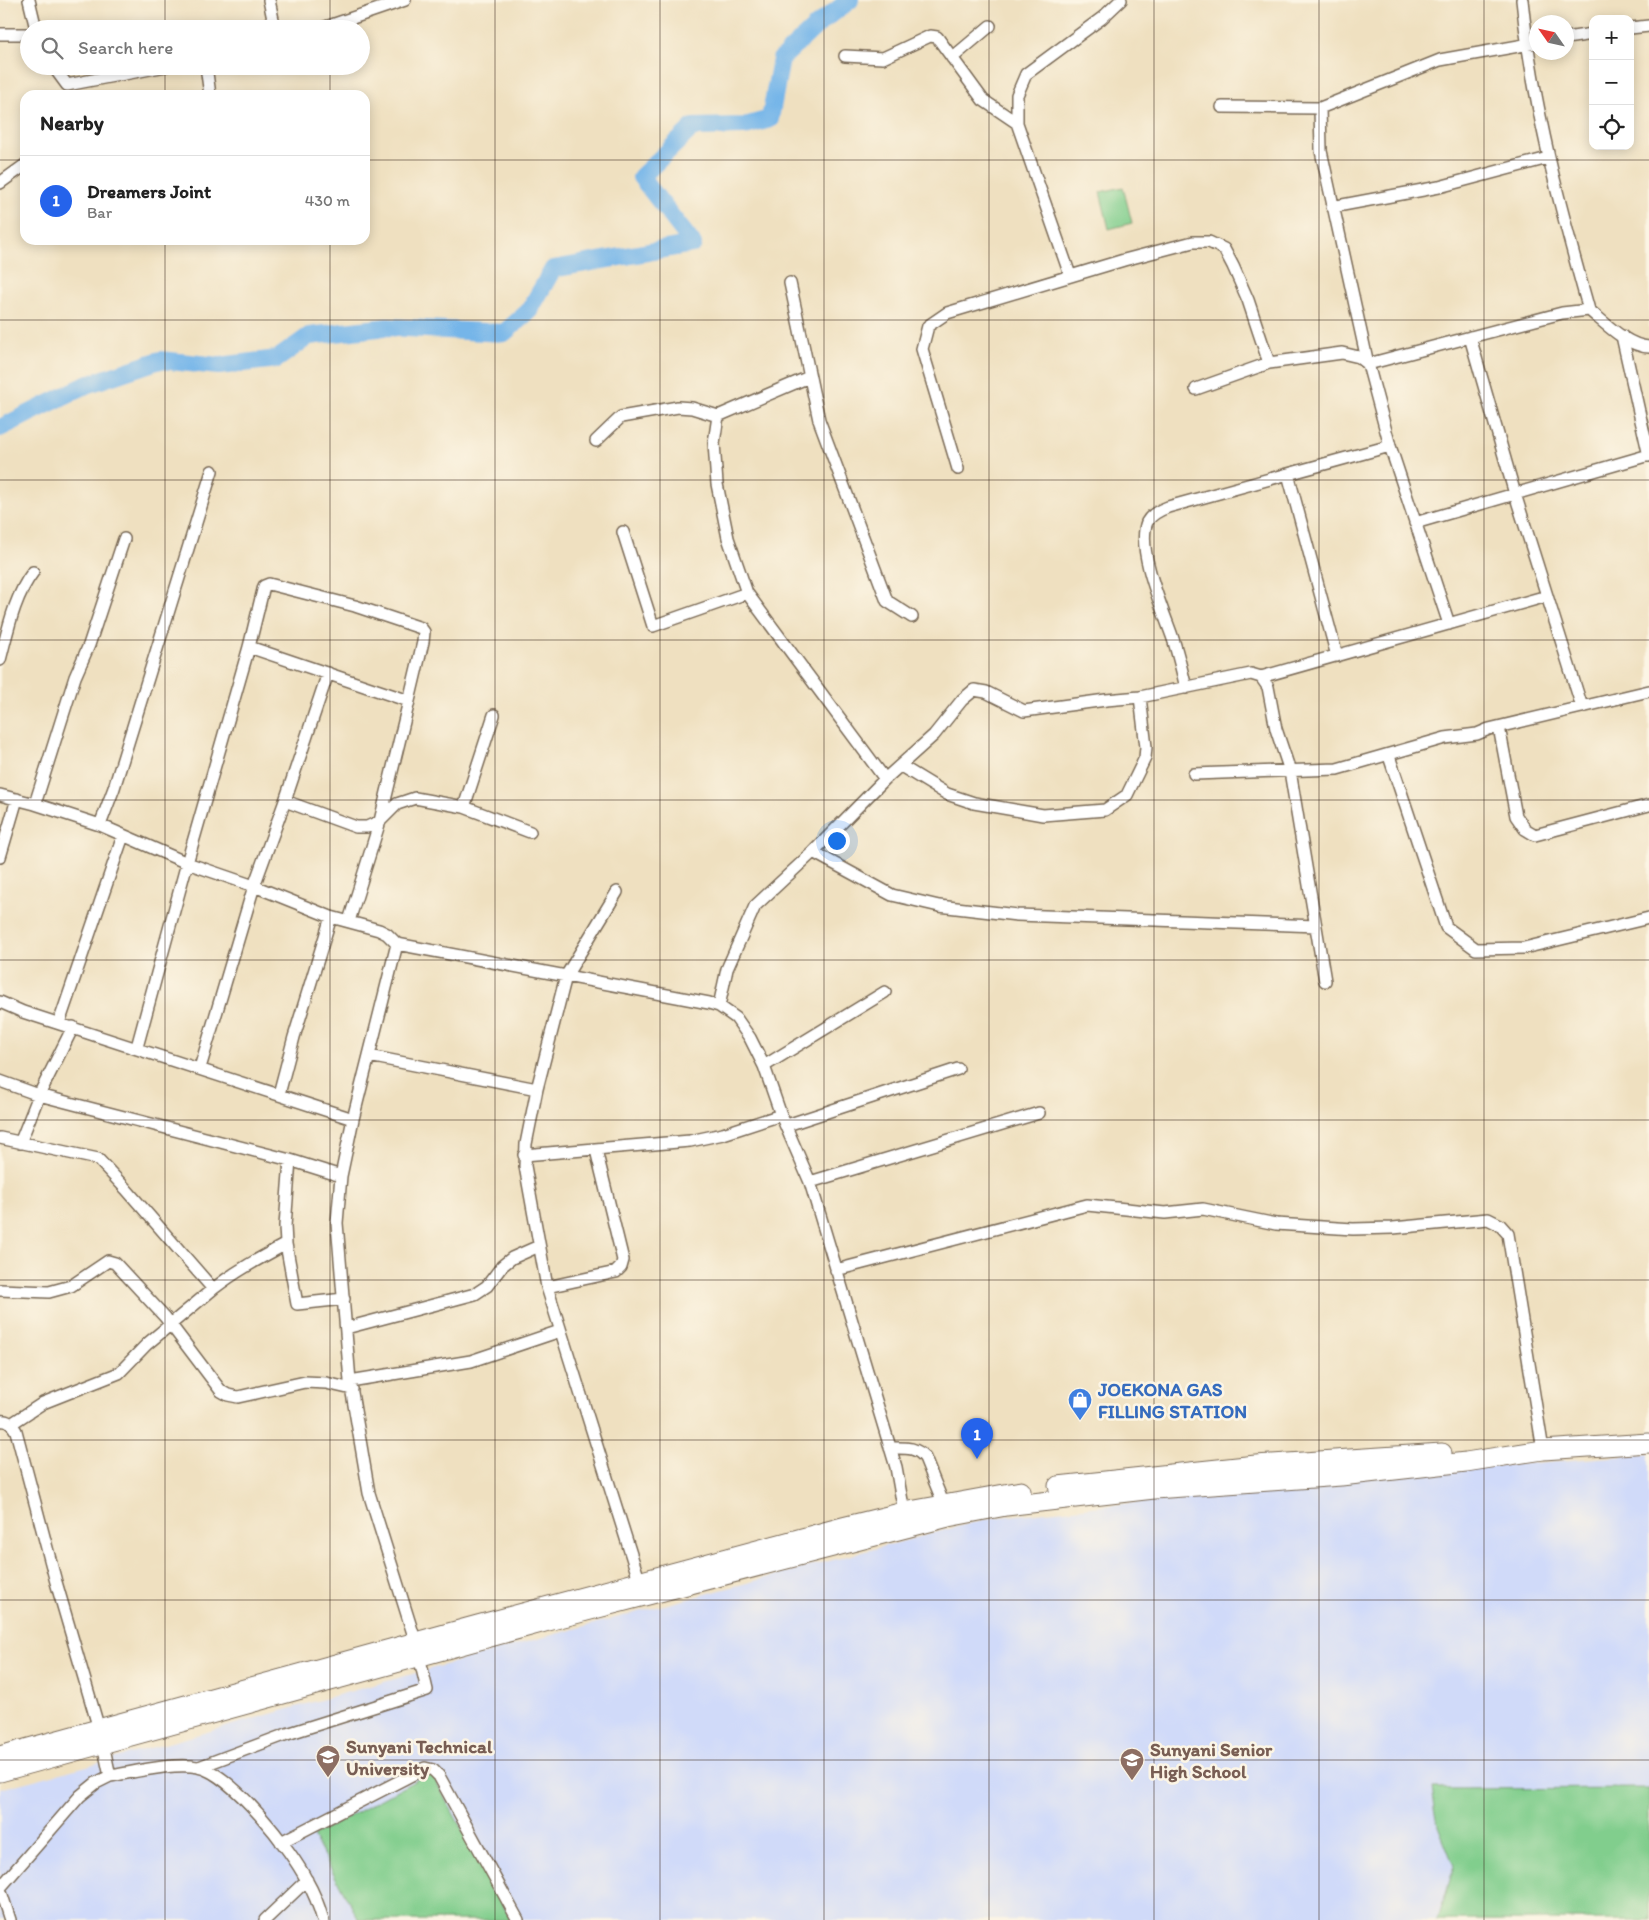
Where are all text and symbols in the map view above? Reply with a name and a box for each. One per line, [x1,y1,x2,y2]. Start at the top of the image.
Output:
north arrow [1529,15,1574,60]
map controls [1589,15,1634,150]
button: + [1589,15,1634,60]
search box [20,20,370,75]
icon: search [38,34,66,62]
text: Search here [78,36,173,59]
button: − [1589,60,1634,105]
button: locate [1589,105,1634,150]
text: Nearby [40,110,104,135]
text: Dreamers Joint [87,180,211,203]
text: 1 [52,191,60,210]
text: 430 m [305,191,350,210]
text: Bar [87,203,112,222]
your location [824,828,850,854]
place label: JOEKONA GAS FILLING STATION [1097,1378,1247,1423]
shop icon: JOEKONA GAS FILLING STATION [1067,1387,1093,1421]
pin: 1 [961,1418,993,1459]
place label: Sunyani Technical University [346,1735,493,1780]
place label: Sunyani Senior High School [1150,1738,1273,1783]
school or university icon: Sunyani Technical University [315,1744,341,1778]
school or university icon: Sunyani Senior High School [1119,1747,1145,1781]

